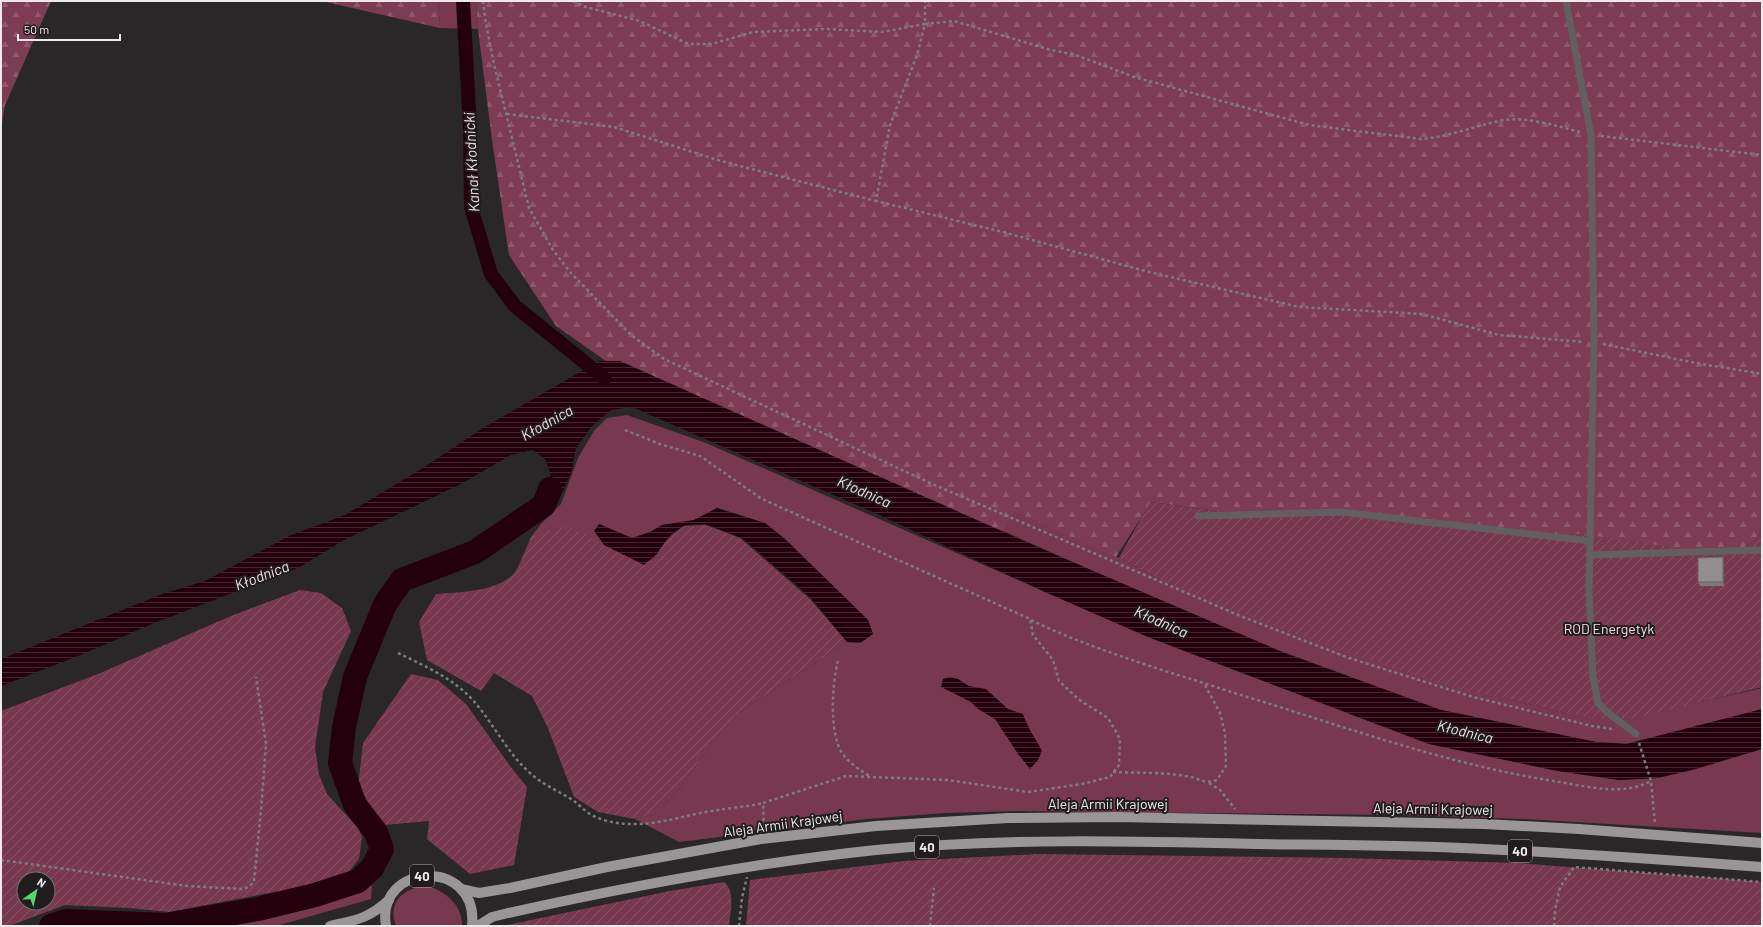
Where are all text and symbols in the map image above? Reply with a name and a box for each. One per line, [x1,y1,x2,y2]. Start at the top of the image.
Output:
scale bar [18,16,120,42]
text: 50 m [24,22,49,36]
water label: Kanał Kłodnicki [459,111,483,213]
water label: Kłodnica [517,400,576,444]
water label: Kłodnica [835,471,894,511]
water label: Kłodnica [232,556,291,594]
water label: Kłodnica [1132,601,1191,641]
park label: ROD Energetyk [1564,620,1654,637]
water label: Kłodnica [1436,715,1495,747]
street label: Aleja Armii Krajowej [1048,795,1168,812]
street label: Aleja Armii Krajowej [1373,799,1493,818]
street label: Aleja Armii Krajowej [722,807,844,840]
road number: 40 [915,836,939,858]
road number: 40 [1508,840,1532,862]
road number: 40 [410,865,434,887]
north arrow [16,871,56,911]
text: N [35,875,49,890]

